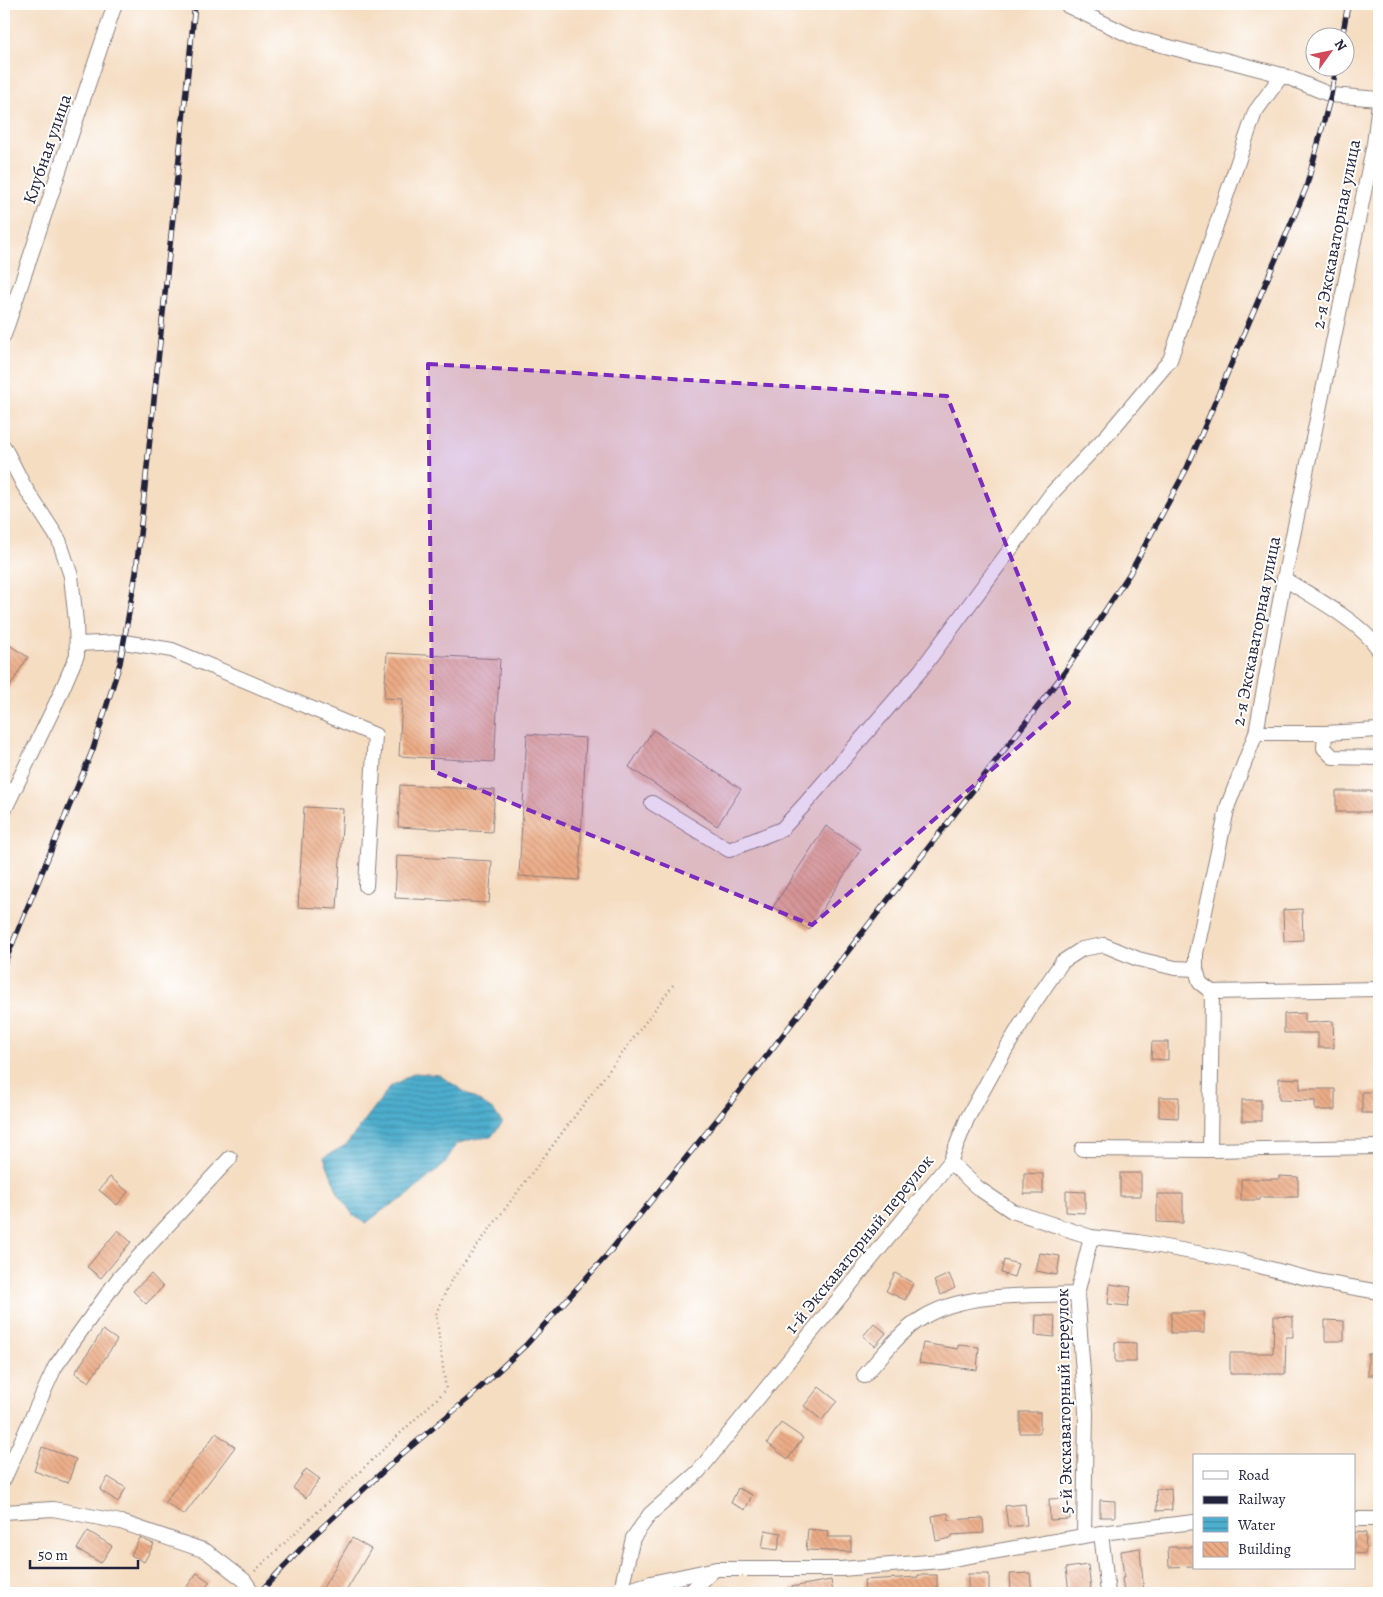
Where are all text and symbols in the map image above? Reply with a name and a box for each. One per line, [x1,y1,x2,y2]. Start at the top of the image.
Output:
north arrow [1306,28,1356,78]
text: N [1330,36,1351,55]
street label: Клубная улица [17,90,77,207]
street label: 2-я Экскаваторная улица [1306,136,1366,331]
street label: 2-я Экскаваторная улица [1226,533,1286,728]
street label: 1-й Экскаваторный переулок [779,1149,939,1339]
street label: 5-й Экскаваторный переулок [1050,1288,1078,1514]
legend [1193,1454,1356,1570]
text: Road [1238,1465,1270,1485]
text: Railway [1238,1489,1286,1509]
text: Water [1237,1515,1275,1535]
scale bar [30,1537,138,1569]
text: Building [1238,1539,1291,1559]
text: 50 m [38,1545,68,1565]

